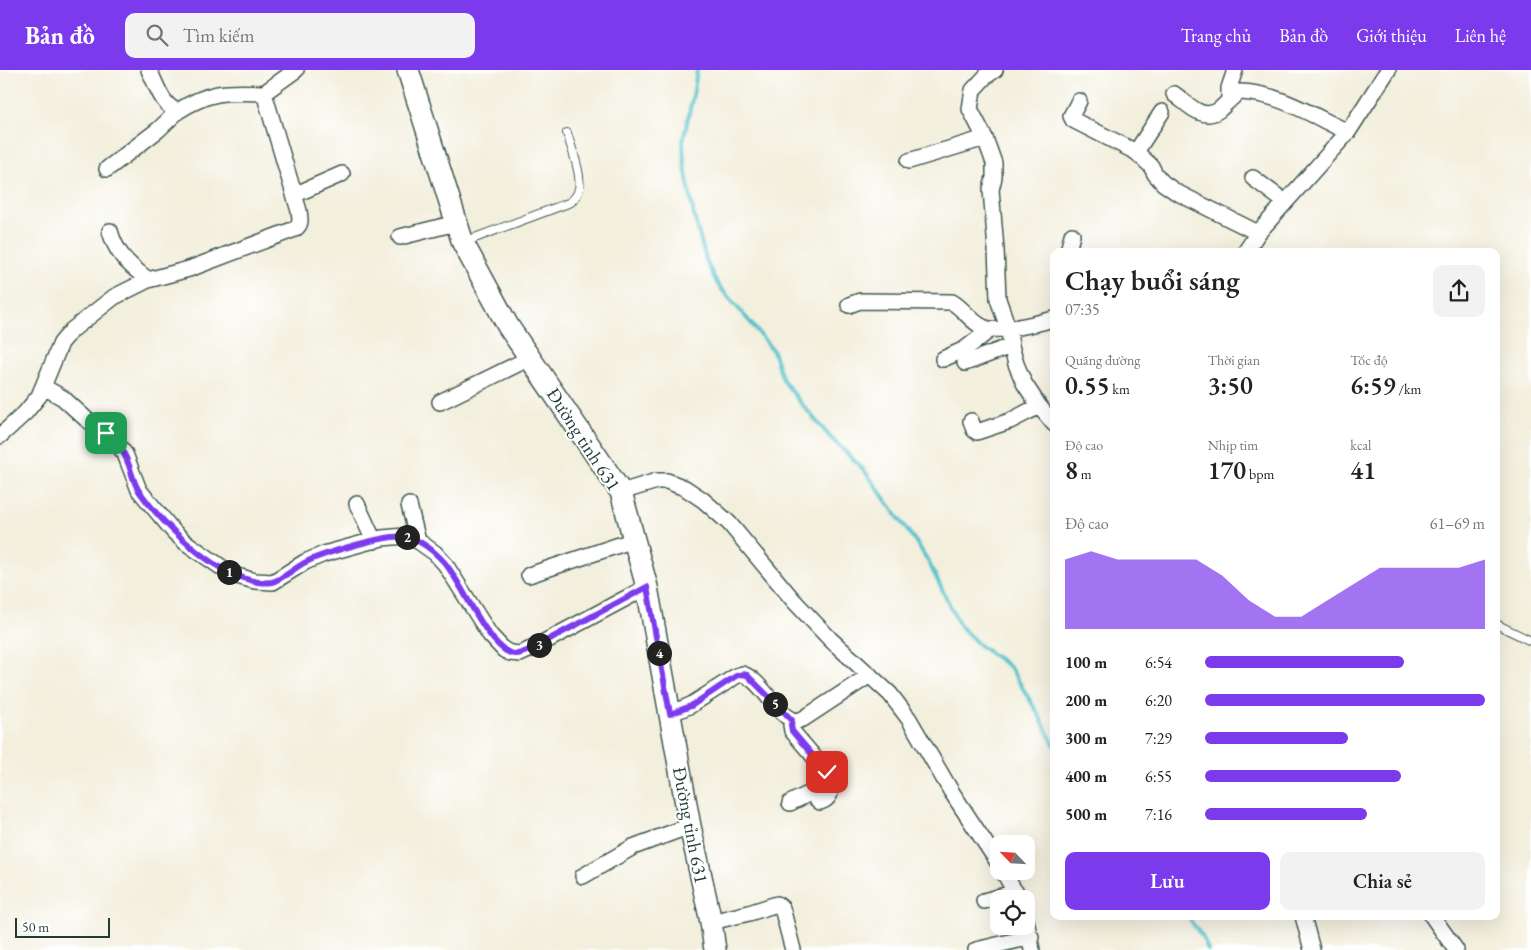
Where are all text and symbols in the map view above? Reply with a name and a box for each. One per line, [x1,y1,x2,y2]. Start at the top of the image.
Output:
search box [125,13,475,58]
text: Bản đồ [25,20,95,51]
icon: search [143,21,171,49]
text: Tìm kiếm [183,23,255,48]
text: Trang chủ [1181,24,1251,47]
text: Bản đồ [1279,24,1328,47]
text: Giới thiệu [1356,24,1427,47]
text: Liên hệ [1455,24,1506,47]
text: Chạy buổi sáng [1065,262,1240,298]
button: share [1433,265,1485,317]
text: 07:35 [1065,299,1100,320]
text: Quãng đường [1065,351,1140,369]
text: Thời gian [1208,351,1260,369]
text: Tốc độ [1350,351,1388,369]
text: 0.55 [1065,369,1110,401]
text: 3:50 [1208,369,1253,401]
text: 6:59 [1350,369,1396,401]
text: km [1110,380,1130,398]
text: /km [1396,380,1421,398]
street label: Đường tỉnh 631 [541,383,626,496]
pin [85,412,127,454]
icon: arrive [92,419,120,447]
text: Độ cao [1065,436,1103,454]
text: Nhịp tim [1208,436,1258,454]
text: kcal [1350,436,1371,454]
text: 8 [1065,454,1078,486]
text: 170 [1208,454,1246,486]
text: 41 [1350,454,1376,486]
text: m [1078,465,1092,483]
text: bpm [1246,465,1274,483]
text: Độ cao [1065,513,1109,534]
text: 61–69 m [1430,513,1485,534]
pin: 2 [394,524,420,550]
text: 2 [404,528,411,546]
pin: 1 [216,560,242,584]
text: 1 [226,563,233,581]
pin: 3 [526,632,552,658]
text: 3 [536,636,543,654]
pin: 4 [646,640,672,666]
text: 4 [656,644,663,662]
text: 100 m [1065,652,1107,673]
text: 6:54 [1145,652,1172,673]
text: 200 m [1065,690,1107,711]
text: 6:20 [1145,690,1172,711]
pin: 5 [762,692,788,716]
text: 5 [772,695,779,713]
text: 300 m [1065,728,1107,749]
text: 7:29 [1145,728,1172,749]
pin [806,751,848,793]
icon: check [813,758,841,786]
street label: Đường tỉnh 631 [667,765,714,886]
text: 400 m [1065,766,1107,787]
text: 6:55 [1145,766,1172,787]
text: 500 m [1065,804,1107,825]
text: 7:16 [1145,804,1172,825]
north arrow [990,835,1035,880]
map controls [990,835,1035,935]
button: Lưu [1065,852,1270,910]
button: Chia sẻ [1280,852,1485,910]
button: locate [990,890,1035,935]
scale bar [15,915,110,938]
text: 50 m [22,918,49,936]

